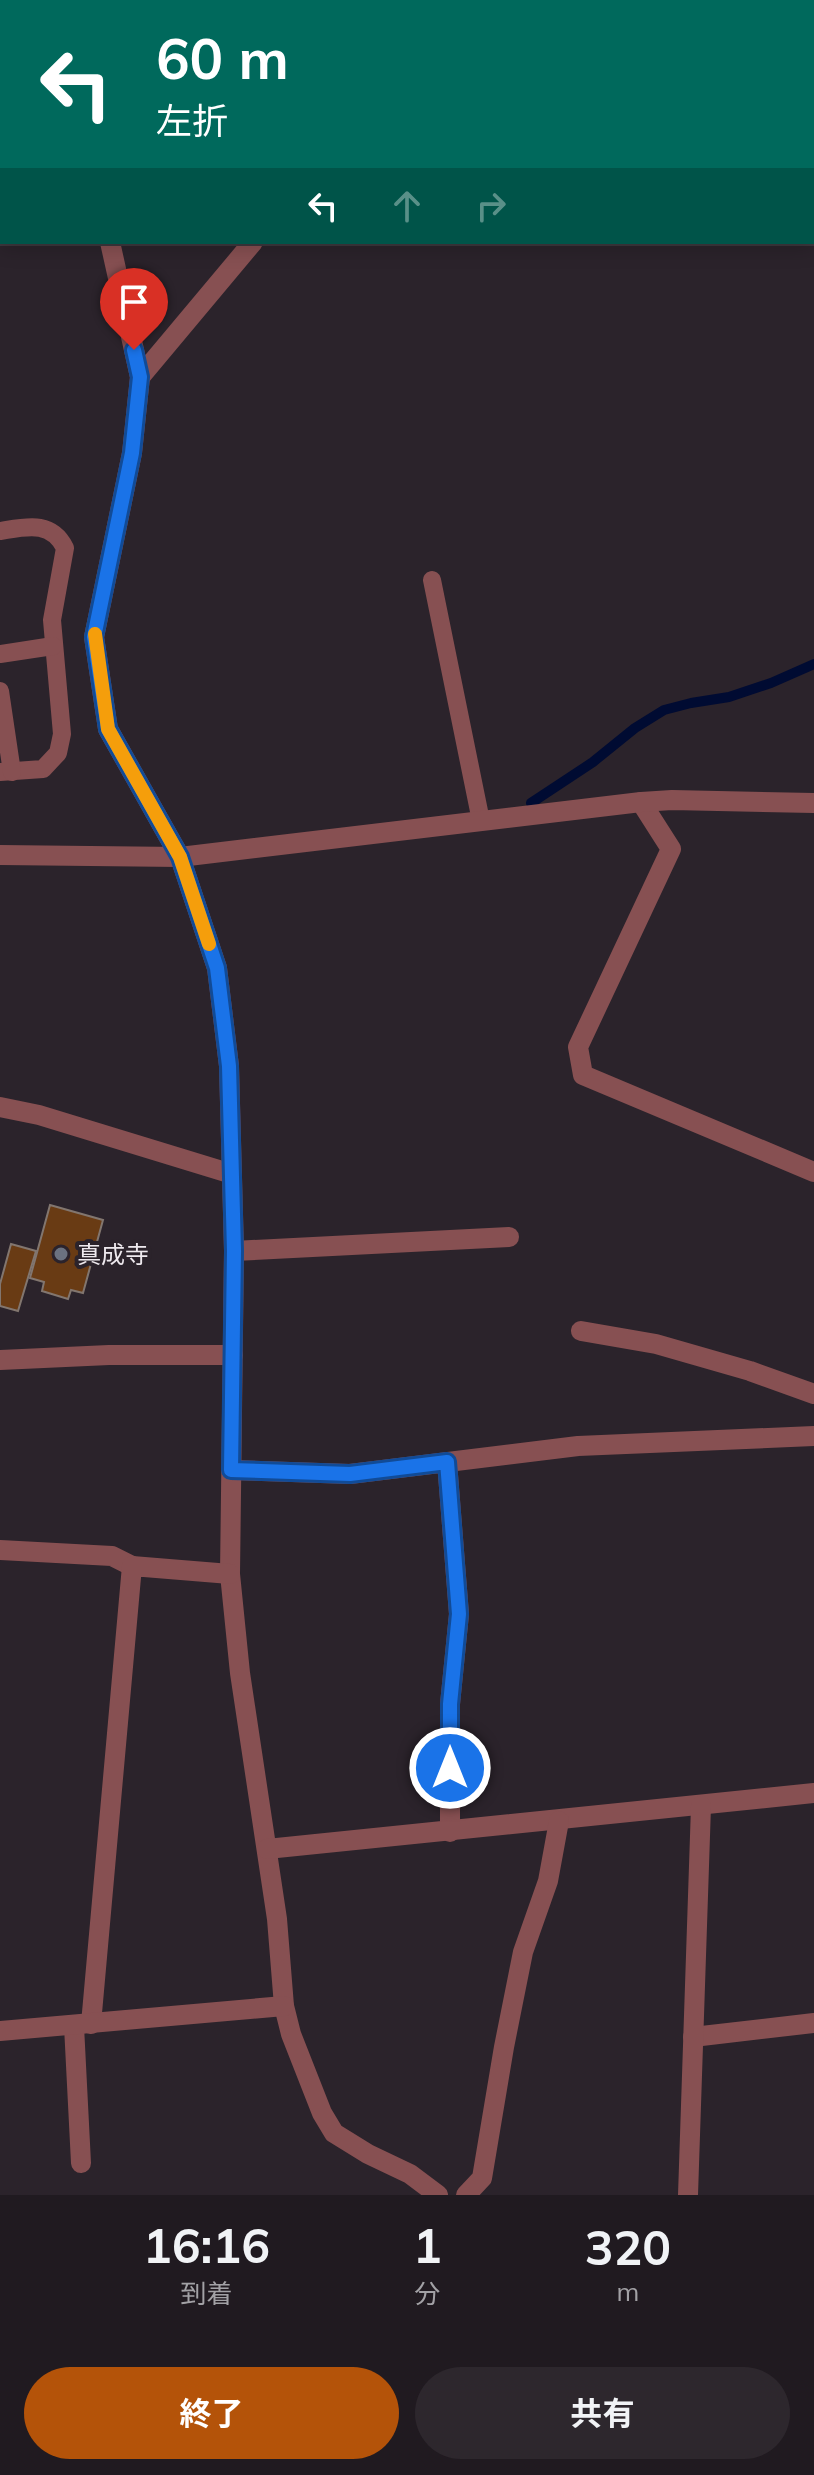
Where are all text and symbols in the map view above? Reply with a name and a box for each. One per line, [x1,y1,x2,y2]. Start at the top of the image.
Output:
text: 60 m [156,23,289,93]
icon: left [24,32,128,136]
text: 左折 [156,98,228,143]
icon: left [301,184,345,228]
icon: ahead [385,184,429,228]
icon: right [469,184,513,228]
pin [100,268,168,350]
icon: arrive [112,280,156,324]
place label: 真成寺 [77,1239,149,1269]
marker: 真成寺 [52,1245,70,1263]
position arrow [408,1726,492,1810]
text: 16:16 [143,2215,270,2275]
text: 1 [413,2215,442,2275]
text: 320 [585,2217,671,2277]
text: m [616,2275,639,2308]
text: 到着 [180,2277,232,2310]
text: 分 [414,2277,440,2310]
button: 終了 [24,2367,399,2459]
button: 共有 [415,2367,790,2459]

